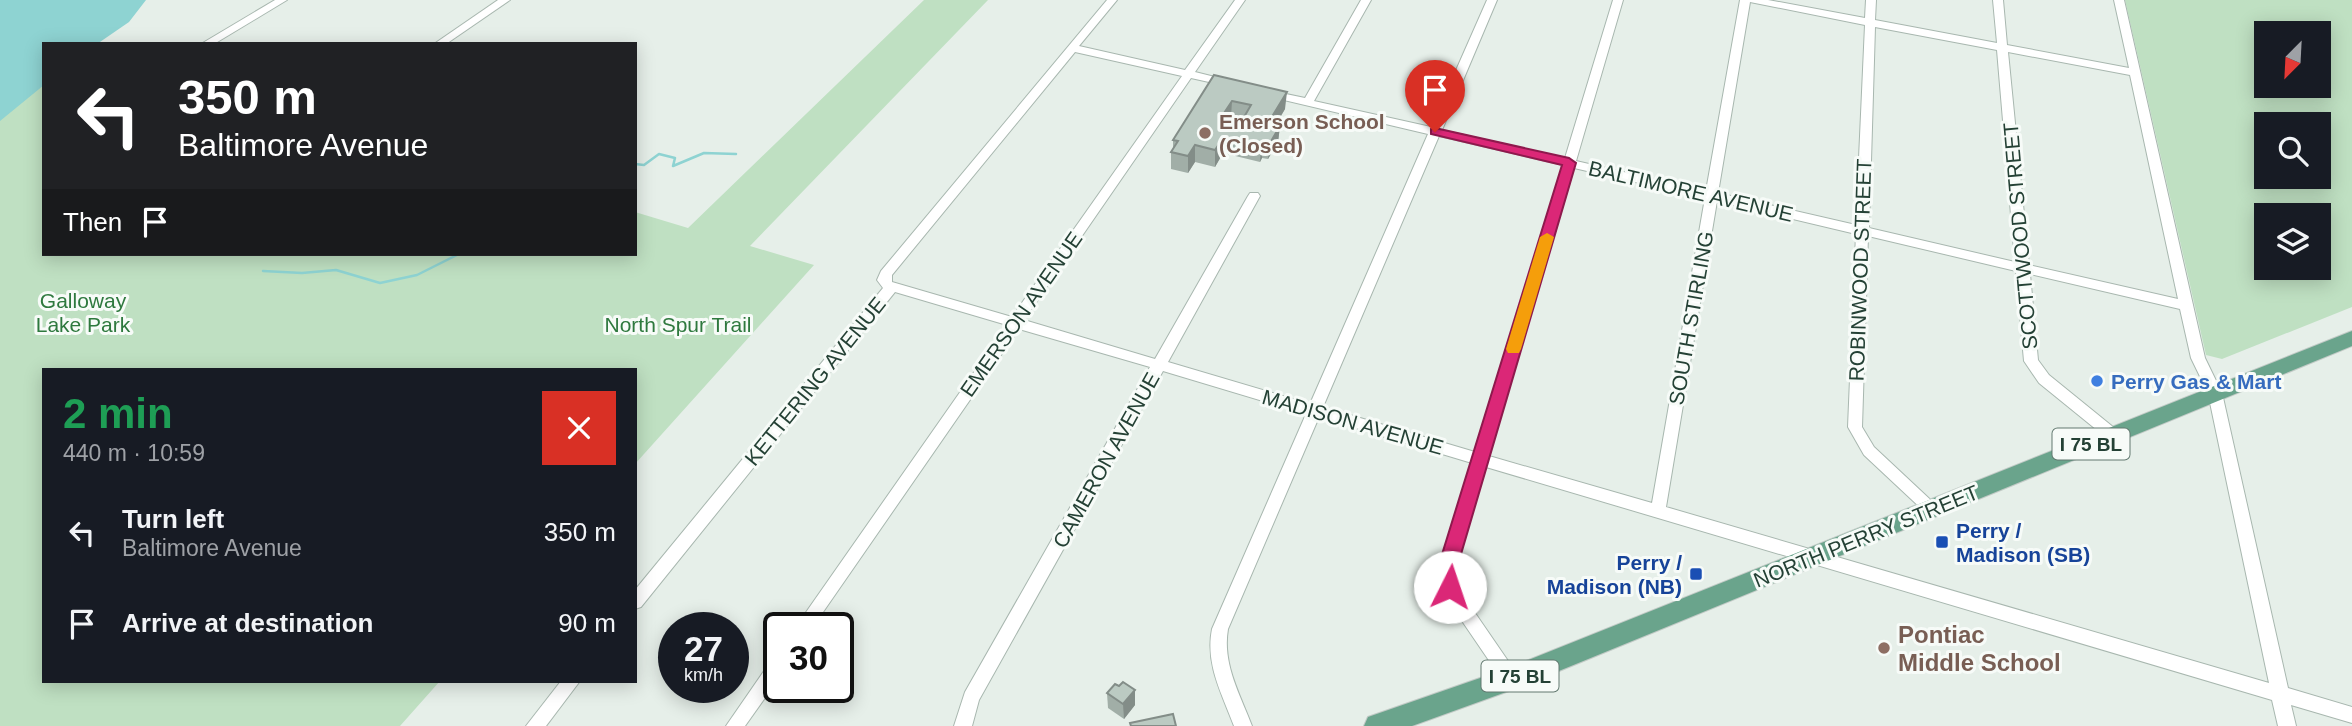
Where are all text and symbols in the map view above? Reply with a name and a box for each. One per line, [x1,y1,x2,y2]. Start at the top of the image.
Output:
north arrow [2254,21,2331,98]
map controls [2254,21,2331,280]
pin [1405,60,1465,132]
icon: left [63,70,154,161]
text: 350 m [178,70,317,124]
icon: arrive [1416,71,1454,109]
place label: Emerson School (Closed) [1219,110,1385,157]
button: search [2254,112,2331,189]
street label: SCOTTWOOD STREET [1999,122,2041,350]
marker: Emerson School (Closed) [1197,125,1213,141]
text: Baltimore Avenue [178,127,428,163]
street label: BALTIMORE AVENUE [1586,156,1796,226]
street label: ROBINWOOD STREET [1845,158,1875,382]
icon: arrive [136,203,174,241]
button: layers [2254,203,2331,280]
text: Then [63,207,122,237]
street label: EMERSON AVENUE [955,227,1087,401]
street label: SOUTH STIRLING [1664,229,1718,407]
park label: Galloway Lake Park [36,289,131,336]
street label: KETTERING AVENUE [740,292,890,470]
park label: North Spur Trail [604,313,752,336]
street label: CAMERON AVENUE [1048,368,1164,552]
place label: Perry Gas & Mart [2111,370,2281,393]
marker: Perry Gas & Mart [2089,373,2105,389]
street label: MADISON AVENUE [1260,385,1446,459]
text: 2 min [63,390,173,437]
button: close [542,391,616,465]
road number: I 75 BL [2052,428,2130,460]
text: 440 m · 10:59 [63,440,205,466]
street label: NORTH PERRY STREET [1750,480,1982,592]
text: Turn left [122,504,224,534]
icon: left [63,514,101,552]
text: 350 m [544,517,616,547]
place label: Perry / Madison (SB) [1956,519,2090,566]
marker: Perry / Madison (SB) [1934,534,1950,550]
text: Baltimore Avenue [122,535,302,561]
position arrow [1413,550,1487,624]
place label: Perry / Madison (NB) [1547,551,1682,598]
marker: Perry / Madison (NB) [1688,566,1704,582]
icon: arrive [63,605,101,643]
text: Arrive at destination [122,608,373,638]
text: 90 m [558,608,616,638]
speed limit sign: 30 [763,612,854,703]
place label: Pontiac Middle School [1898,621,2061,676]
text: 27 [684,629,723,668]
marker: Pontiac Middle School [1876,640,1892,656]
road number: I 75 BL [1482,660,1558,692]
text: km/h [684,665,723,685]

